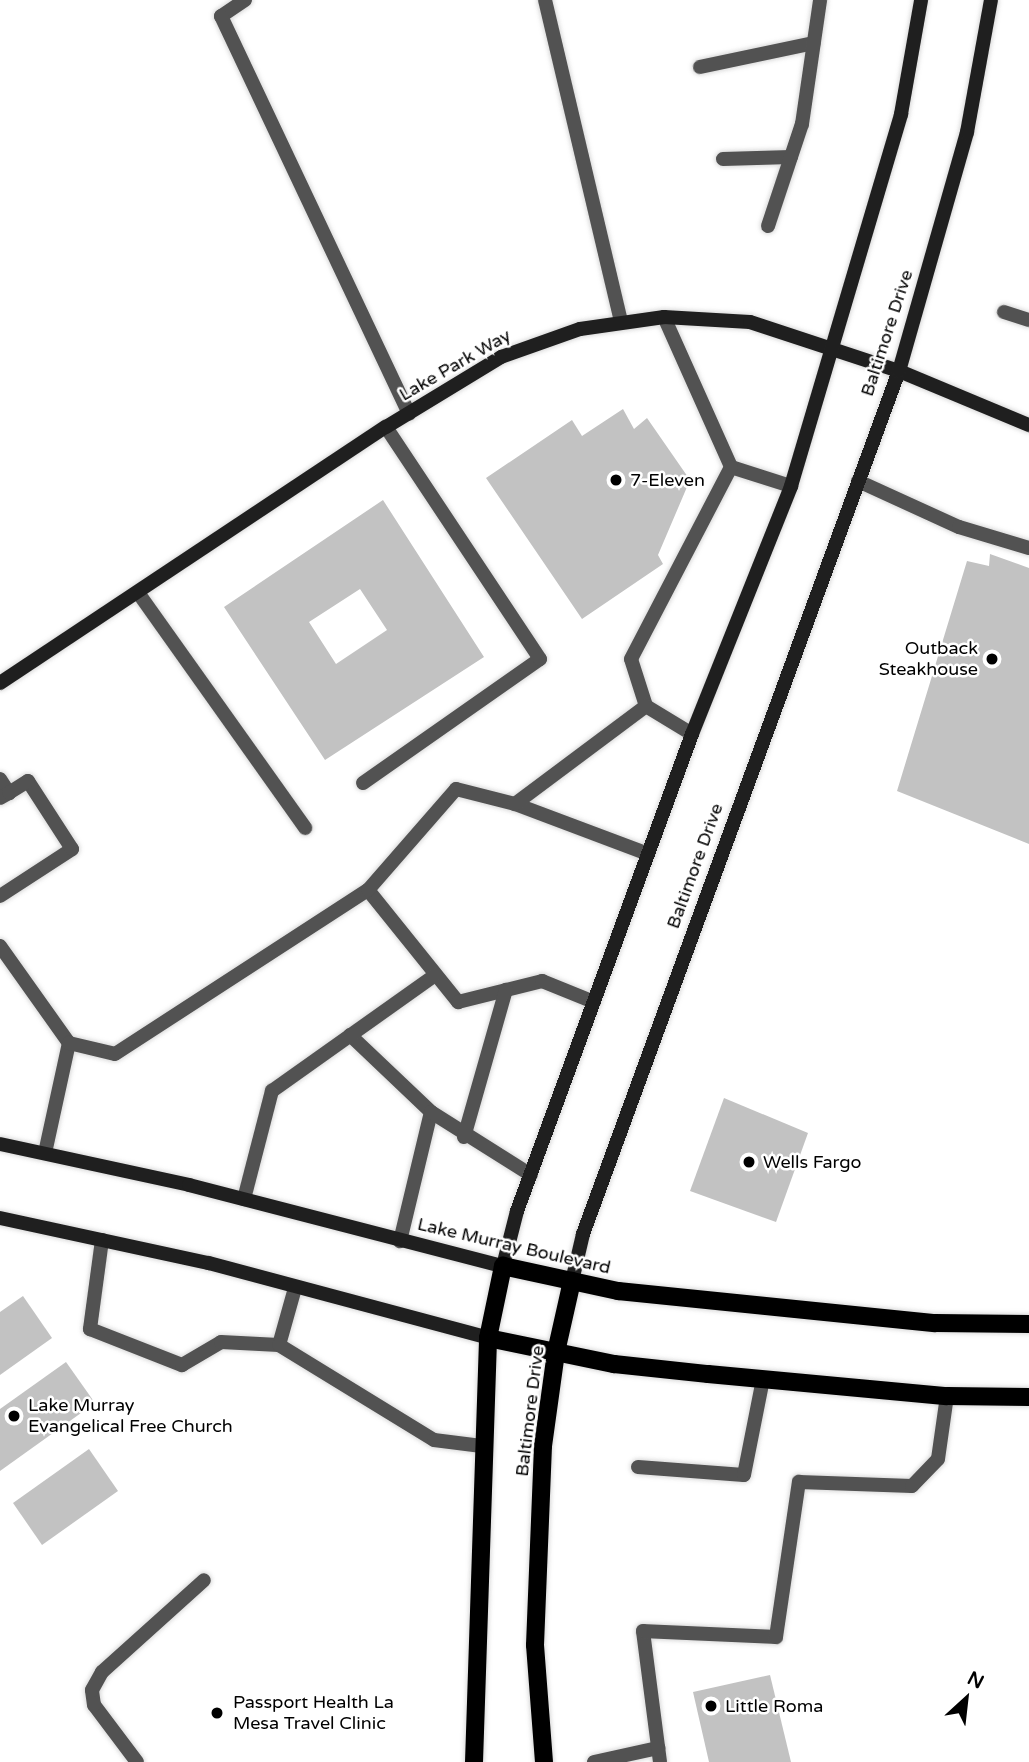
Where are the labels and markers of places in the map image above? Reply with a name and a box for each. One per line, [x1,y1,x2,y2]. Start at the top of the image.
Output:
place label: 7-Eleven [630,469,705,491]
marker: 7-Eleven [608,472,624,488]
place label: Outback Steakhouse [879,638,978,680]
marker: Outback Steakhouse [984,651,1000,667]
place label: Wells Fargo [763,1151,861,1173]
marker: Wells Fargo [741,1154,757,1170]
place label: Lake Murray Evangelical Free Church [28,1395,233,1438]
marker: Lake Murray Evangelical Free Church [6,1408,22,1424]
place label: Passport Health La Mesa Travel Clinic [233,1692,394,1734]
place label: Little Roma [725,1695,823,1717]
marker: Little Roma [703,1698,719,1714]
marker: Passport Health La Mesa Travel Clinic [207,1703,227,1723]

